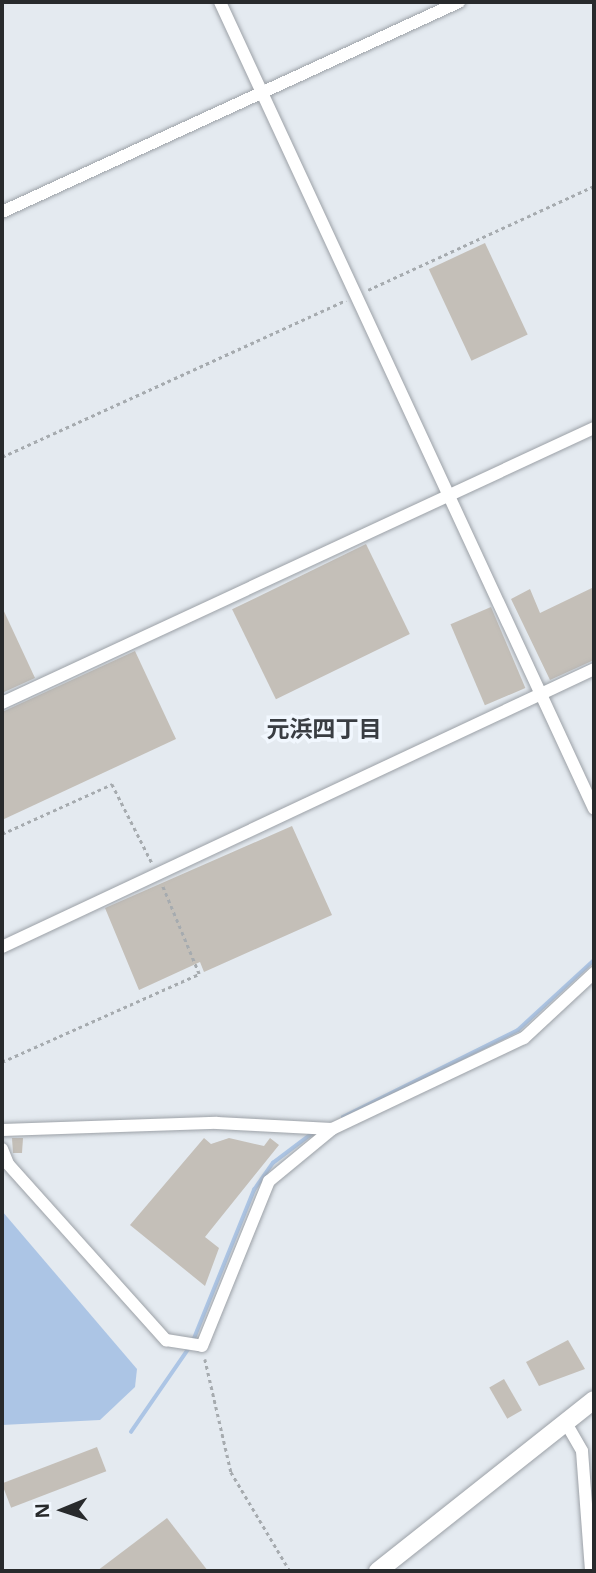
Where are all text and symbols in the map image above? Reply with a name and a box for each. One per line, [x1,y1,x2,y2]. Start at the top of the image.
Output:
district label: 元浜四丁目 [267,714,381,742]
north arrow [28,1475,98,1545]
text: N [29,1503,55,1519]

